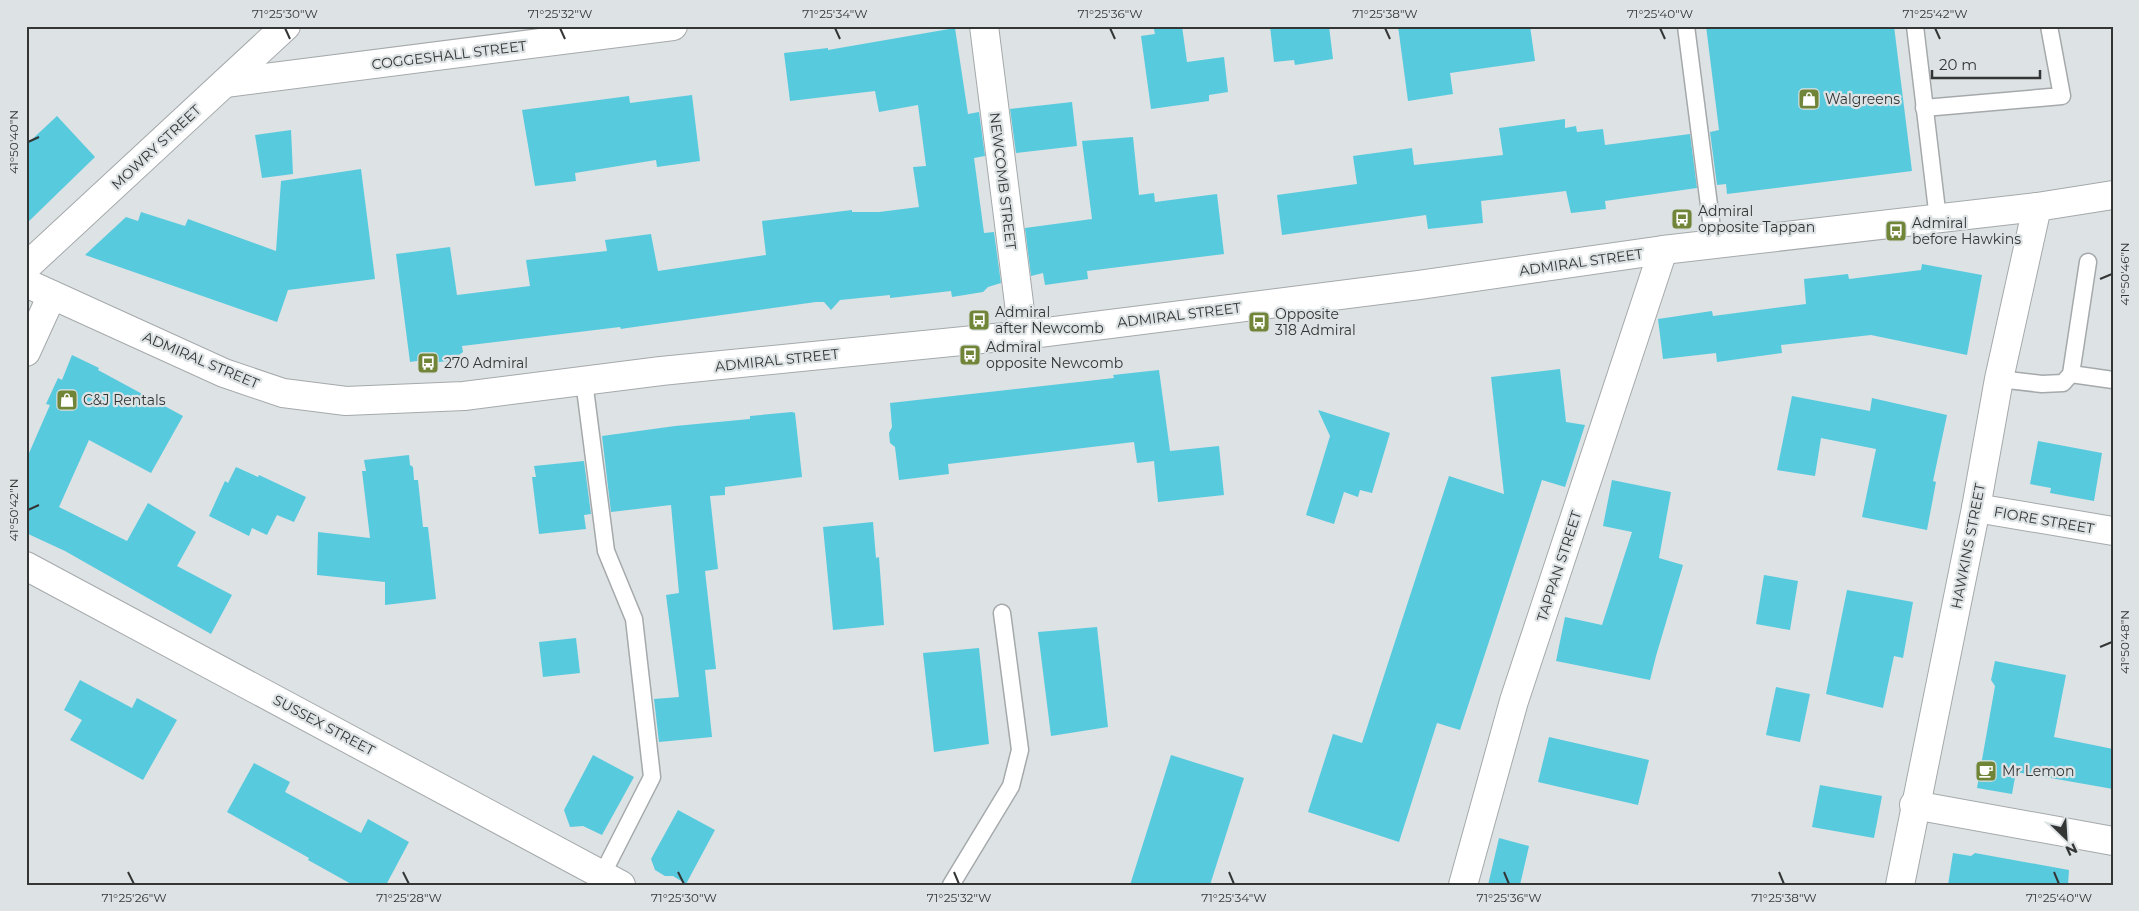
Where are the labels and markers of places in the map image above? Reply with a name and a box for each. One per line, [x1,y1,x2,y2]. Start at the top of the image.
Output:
shop icon: Walgreens [1797,87,1821,111]
place label: Walgreens [1825,90,1900,108]
place label: Admiral opposite Tappan [1698,202,1815,236]
bus stop icon: Admiral opposite Tappan [1670,207,1694,231]
place label: Admiral before Hawkins [1912,214,2021,248]
bus stop icon: Admiral before Hawkins [1884,219,1908,243]
place label: Admiral after Newcomb [995,303,1104,337]
place label: Opposite 318 Admiral [1275,305,1356,339]
bus stop icon: Admiral after Newcomb [967,308,991,332]
bus stop icon: Opposite 318 Admiral [1247,310,1271,334]
place label: Admiral opposite Newcomb [986,338,1123,372]
bus stop icon: Admiral opposite Newcomb [958,343,982,367]
bus stop icon: 270 Admiral [416,351,440,375]
place label: 270 Admiral [444,354,528,372]
shop icon: C&J Rentals [55,388,79,412]
place label: C&J Rentals [83,391,166,409]
cafe icon: Mr Lemon [1974,759,1998,783]
place label: Mr Lemon [2002,762,2074,780]

